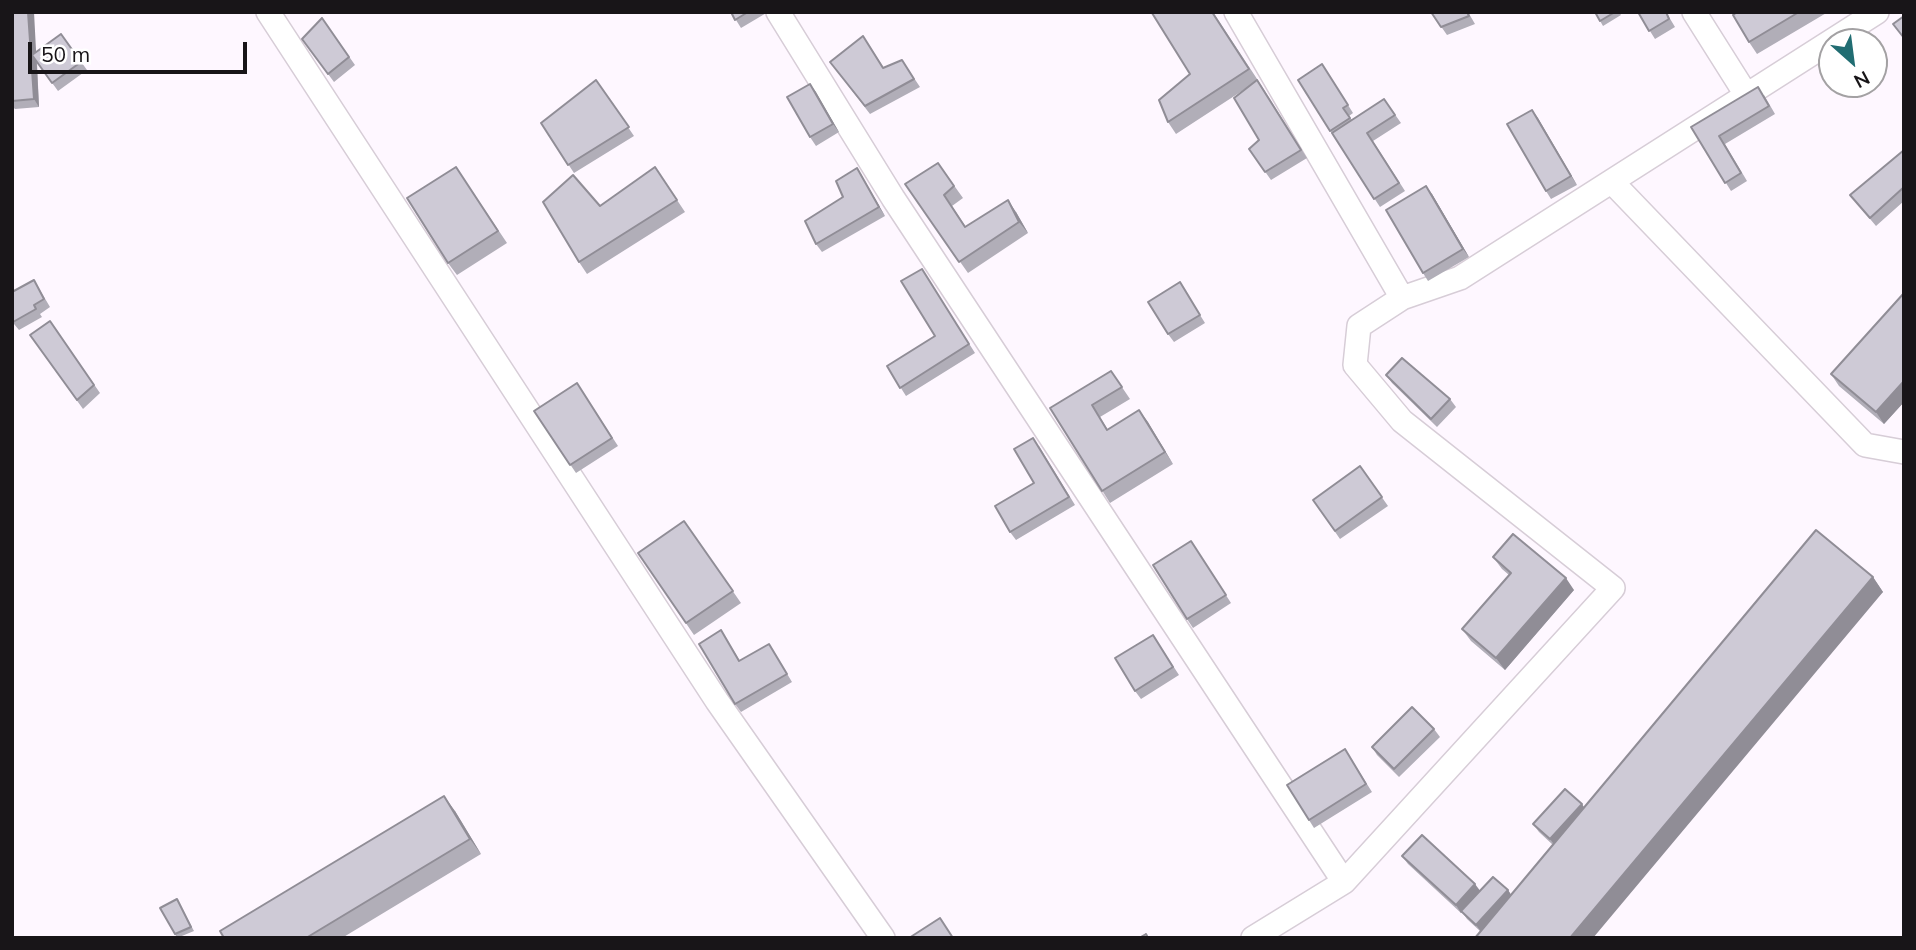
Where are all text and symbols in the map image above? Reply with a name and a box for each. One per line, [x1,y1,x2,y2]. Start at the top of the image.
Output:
scale bar [32,28,250,72]
north arrow [1818,28,1888,98]
text: 50 m [41,41,90,67]
text: N [1850,66,1874,94]

